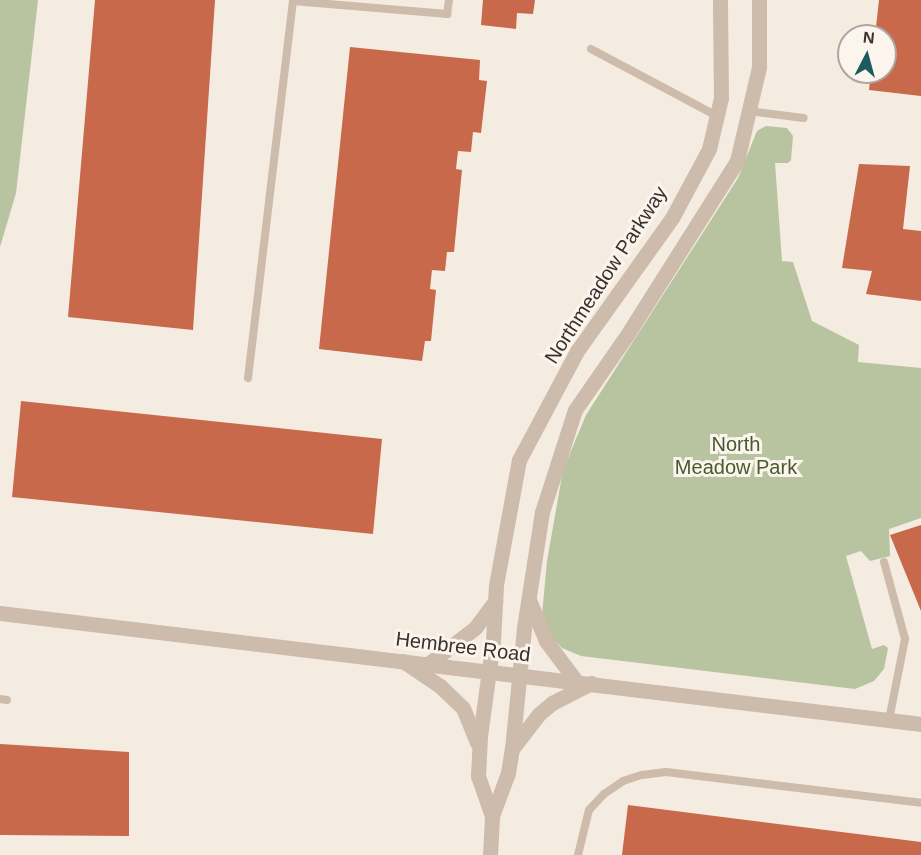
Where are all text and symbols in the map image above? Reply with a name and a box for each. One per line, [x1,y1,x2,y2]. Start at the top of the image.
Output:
north arrow [837,24,897,84]
text: N [862,29,875,47]
street label: Northmeadow Parkway [540,182,672,368]
park label: North Meadow Park [675,432,797,479]
street label: Hembree Road [394,627,532,667]

